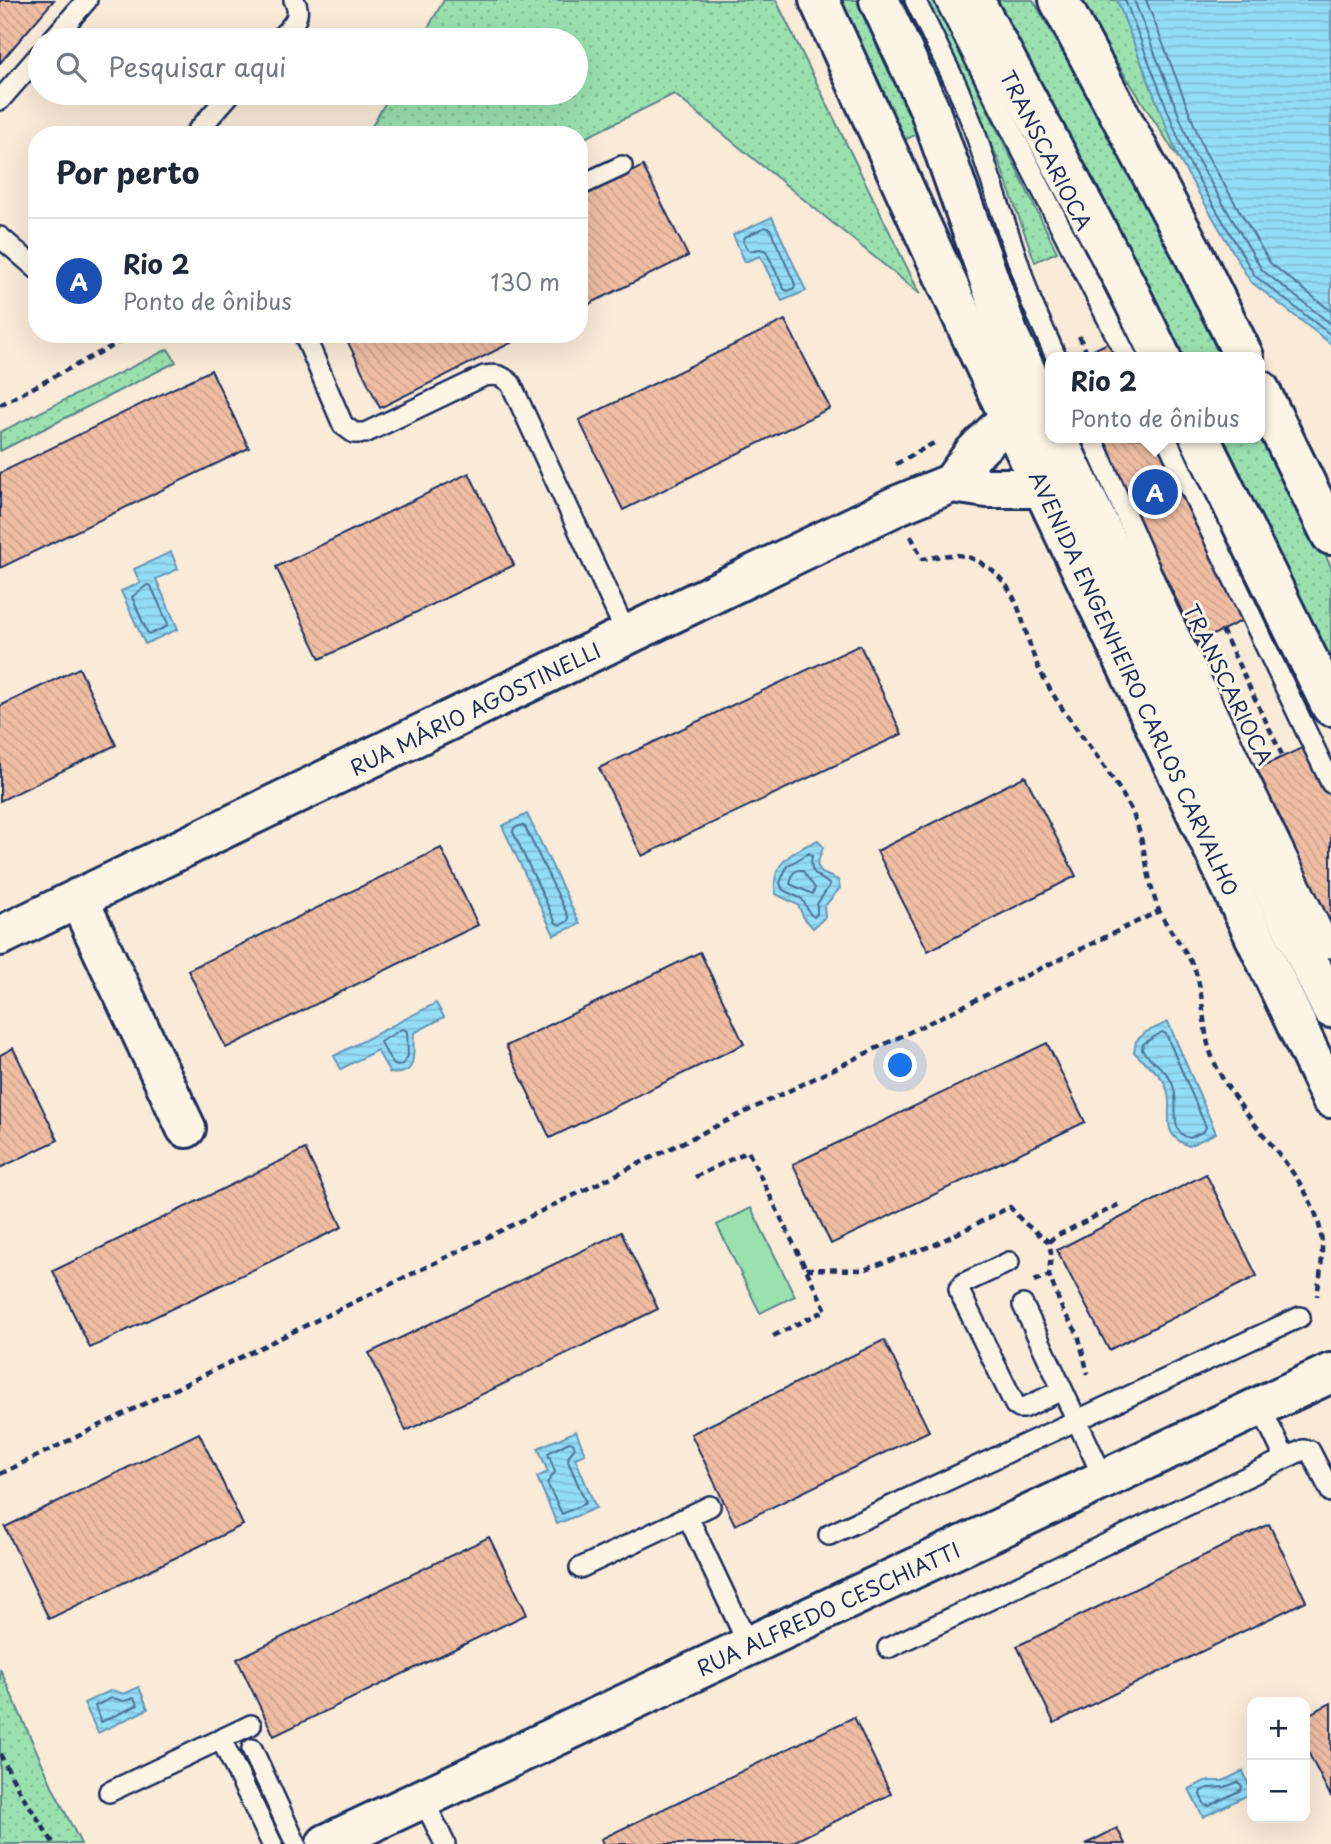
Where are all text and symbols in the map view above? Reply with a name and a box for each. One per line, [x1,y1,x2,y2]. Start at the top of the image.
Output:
search box [28,28,588,105]
text: Pesquisar aqui [108,47,286,86]
icon: search [52,48,90,86]
street label: TRANSCARIOCA [993,64,1101,236]
text: Por perto [56,149,199,194]
text: Rio 2 [123,244,189,283]
text: A [70,264,88,299]
text: 130 m [490,264,560,299]
text: Ponto de ônibus [123,283,292,318]
popup [1045,352,1265,443]
text: Rio 2 [1071,361,1137,400]
text: Ponto de ônibus [1071,400,1239,435]
street label: AVENIDA ENGENHEIRO CARLOS CARVALHO [1025,466,1245,900]
pin: A [1132,466,1178,518]
street label: TRANSCARIOCA [1176,598,1282,770]
street label: RUA MÁRIO AGOSTINELLI [344,633,606,783]
your location [883,1048,917,1082]
street label: RUA ALFREDO CESCHIATTI [691,1533,965,1683]
map controls [1247,1697,1310,1823]
button: + [1247,1697,1310,1760]
button: − [1247,1760,1310,1823]

